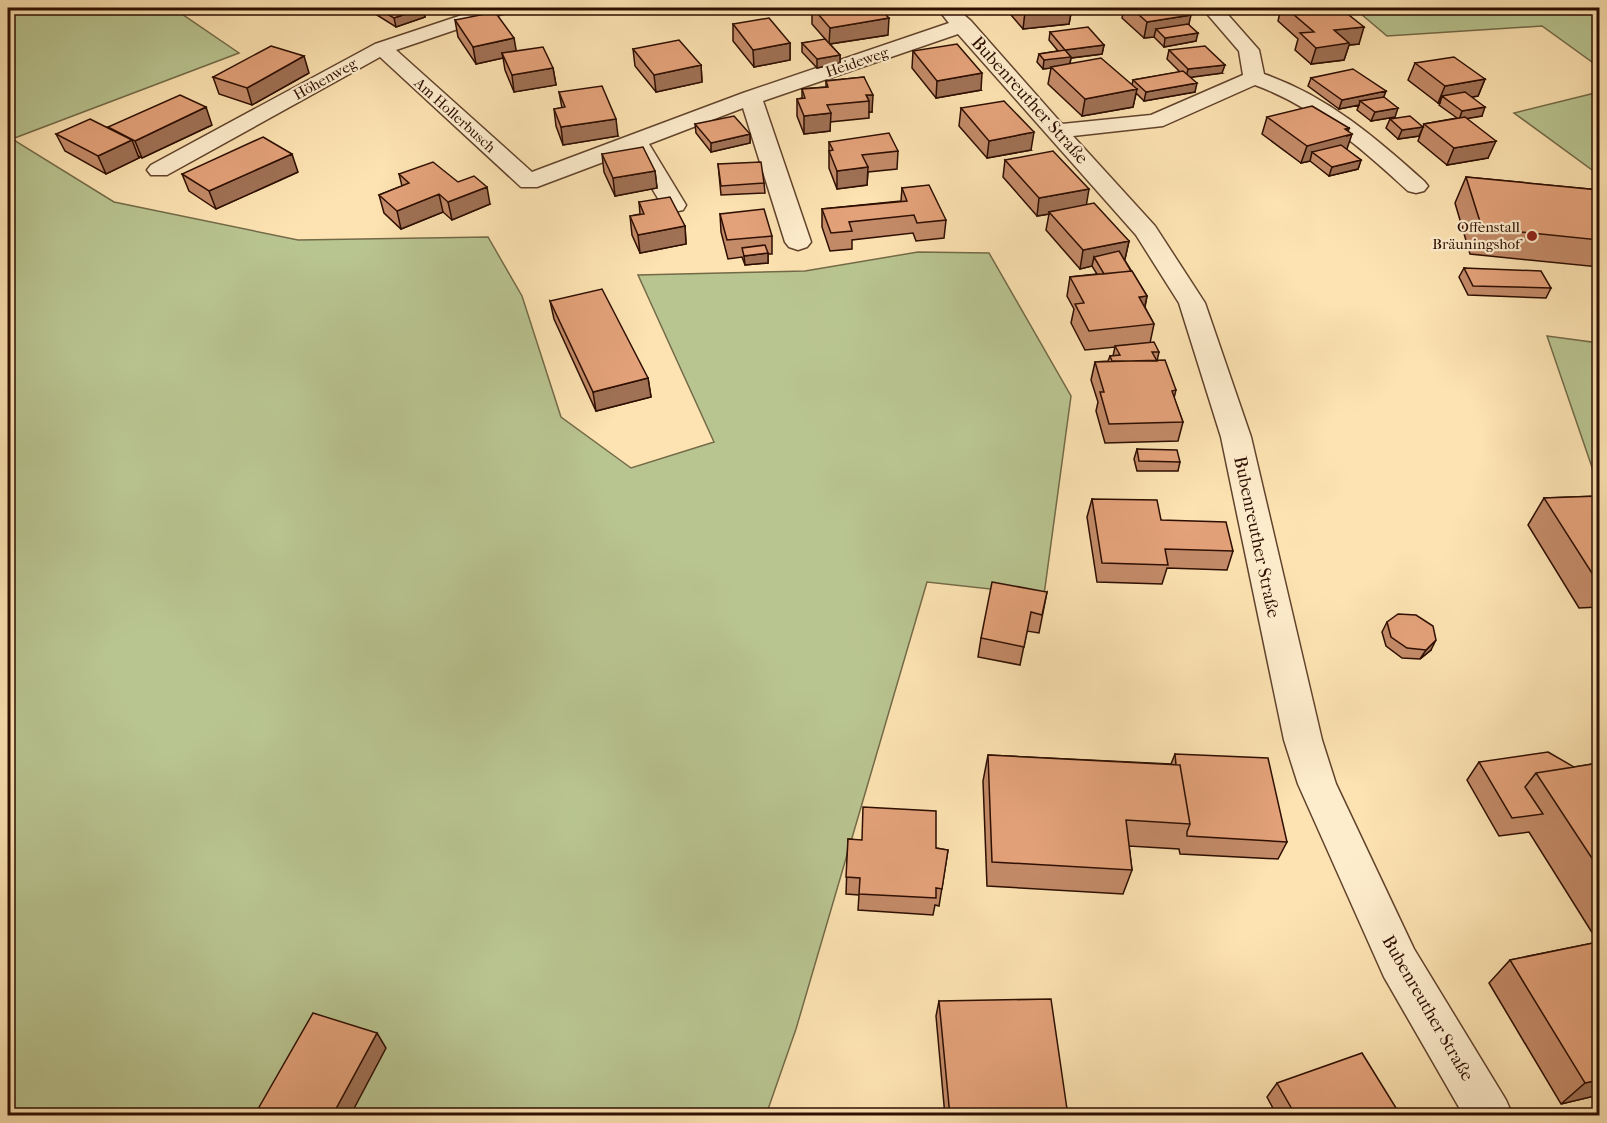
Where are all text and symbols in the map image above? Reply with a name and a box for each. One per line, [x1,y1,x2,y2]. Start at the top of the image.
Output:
street label: Bubenreuther Straße [967,32,1093,169]
street label: Heideweg [823,43,892,81]
street label: Höhenweg [290,54,361,104]
street label: Am Hollerbusch [410,73,500,157]
place label: Offenstall Bräuningshof [1432,218,1523,253]
marker: Offenstall Bräuningshof [1525,229,1539,243]
street label: Bubenreuther Straße [1229,454,1284,620]
street label: Bubenreuther Straße [1377,932,1478,1085]

